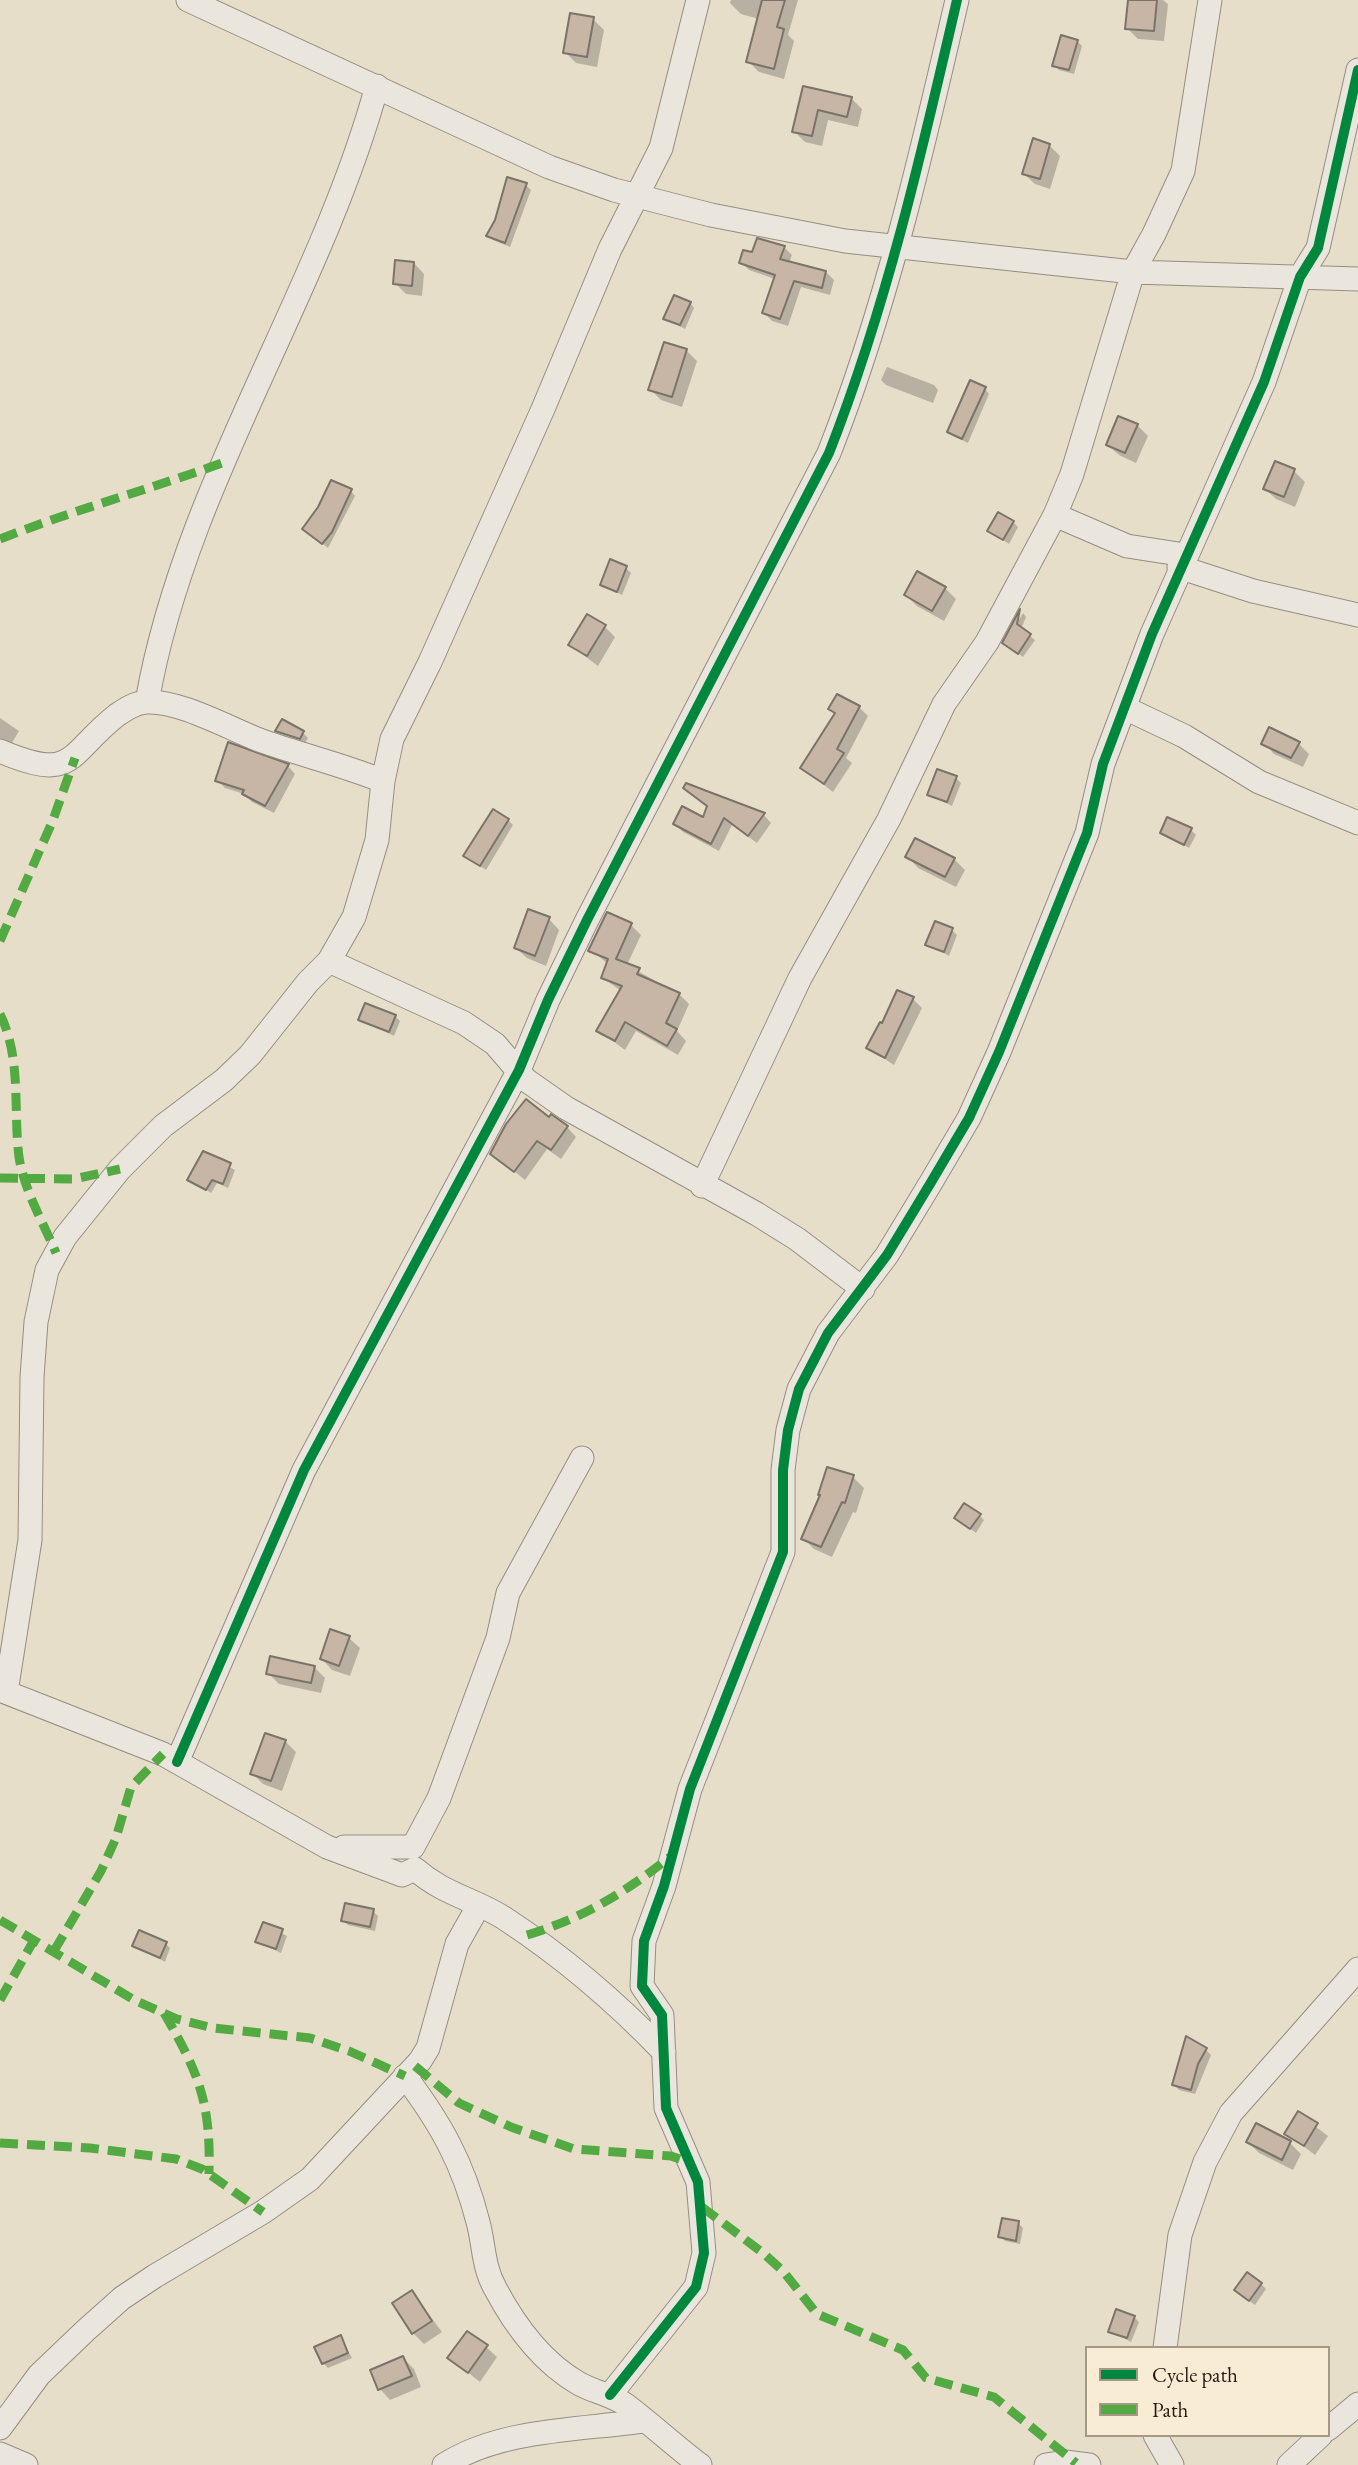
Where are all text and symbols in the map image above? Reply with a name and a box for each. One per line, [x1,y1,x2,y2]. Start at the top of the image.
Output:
legend [1085,2346,1330,2437]
text: Cycle path [1152,2361,1238,2388]
text: Path [1152,2396,1188,2423]

